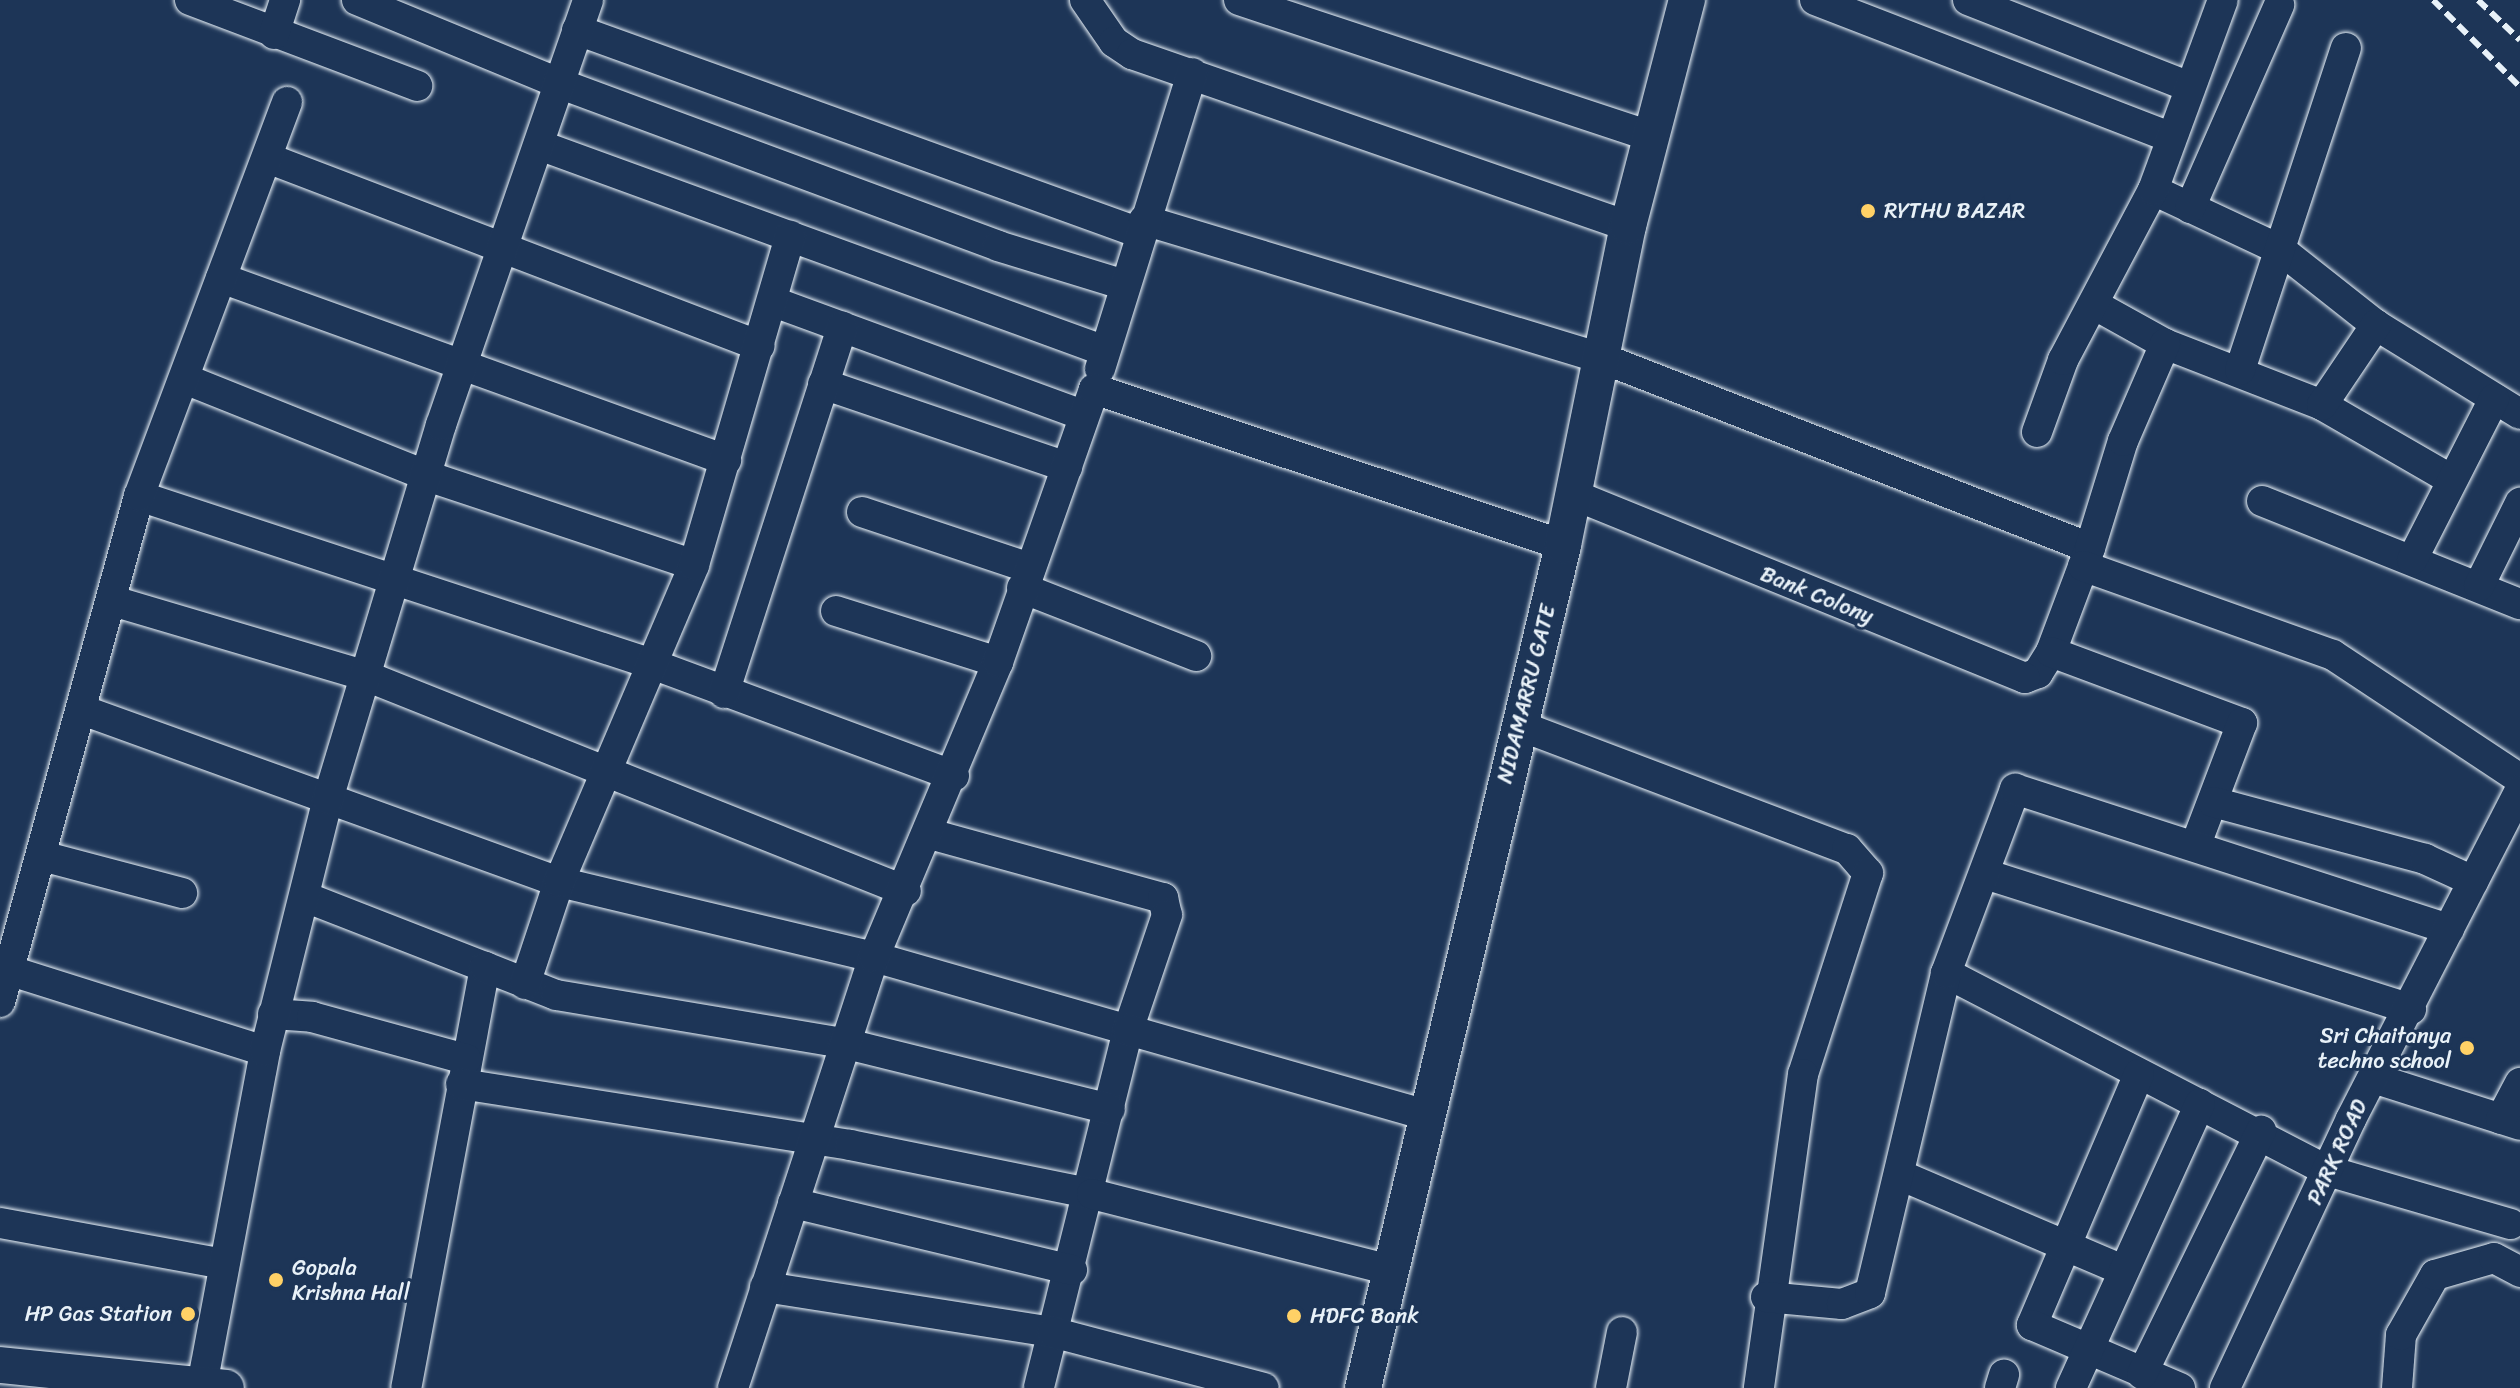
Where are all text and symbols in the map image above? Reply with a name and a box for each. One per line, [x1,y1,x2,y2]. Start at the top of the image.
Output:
place label: RYTHU BAZAR [1884,198,2025,224]
marker: RYTHU BAZAR [1859,202,1877,220]
street label: Bank Colony [1757,560,1877,630]
street label: NIDAMARRU GATE [1491,602,1561,786]
place label: Sri Chaitanya techno school [2318,1022,2451,1074]
marker: Sri Chaitanya techno school [2458,1039,2476,1057]
street label: PARK ROAD [2301,1095,2373,1209]
place label: Gopala Krishna Hall [292,1254,410,1306]
marker: Gopala Krishna Hall [267,1271,285,1289]
place label: HP Gas Station [24,1301,172,1327]
place label: HDFC Bank [1310,1303,1419,1329]
marker: HP Gas Station [179,1305,197,1323]
marker: HDFC Bank [1285,1307,1303,1325]

